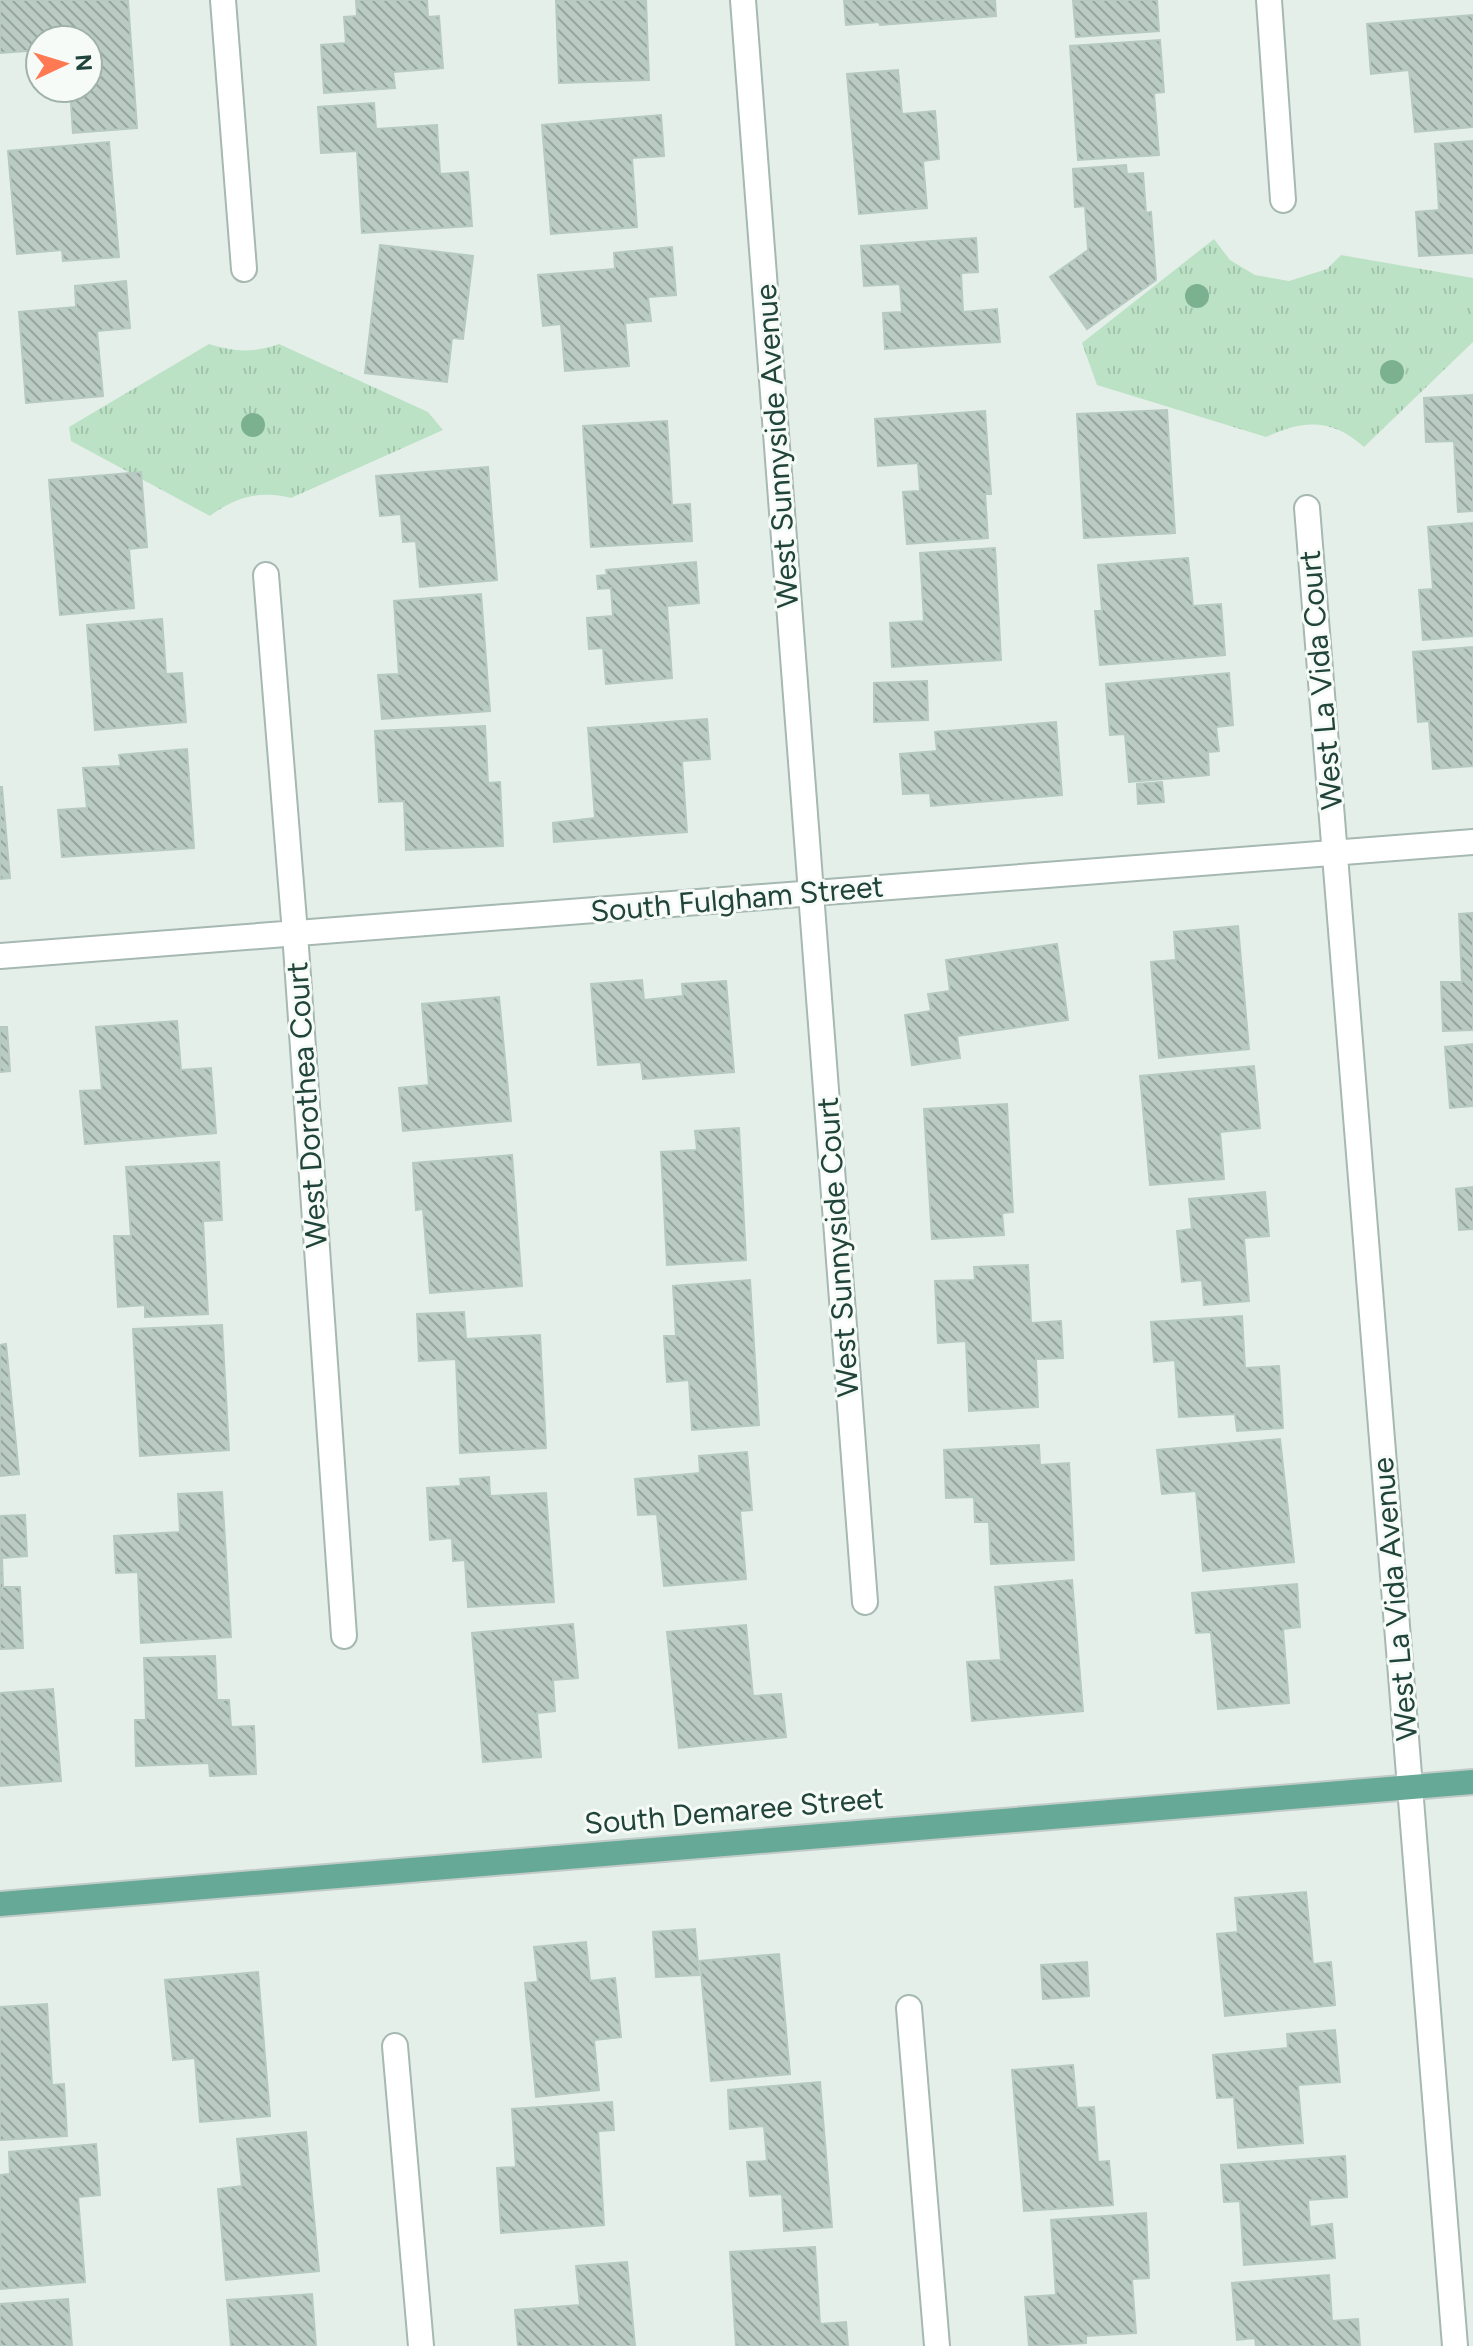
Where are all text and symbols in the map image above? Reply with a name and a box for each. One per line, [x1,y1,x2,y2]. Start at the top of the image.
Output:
north arrow [24,24,104,104]
text: N [69,53,98,72]
street label: West Sunnyside Avenue [747,283,806,609]
street label: West La Vida Court [1291,549,1350,811]
street label: South Fulgham Street [589,867,885,930]
street label: West Dorothea Court [278,961,335,1249]
street label: West Sunnyside Court [809,1096,866,1398]
street label: West La Vida Avenue [1364,1456,1425,1742]
street label: South Demaree Street [583,1779,885,1842]

